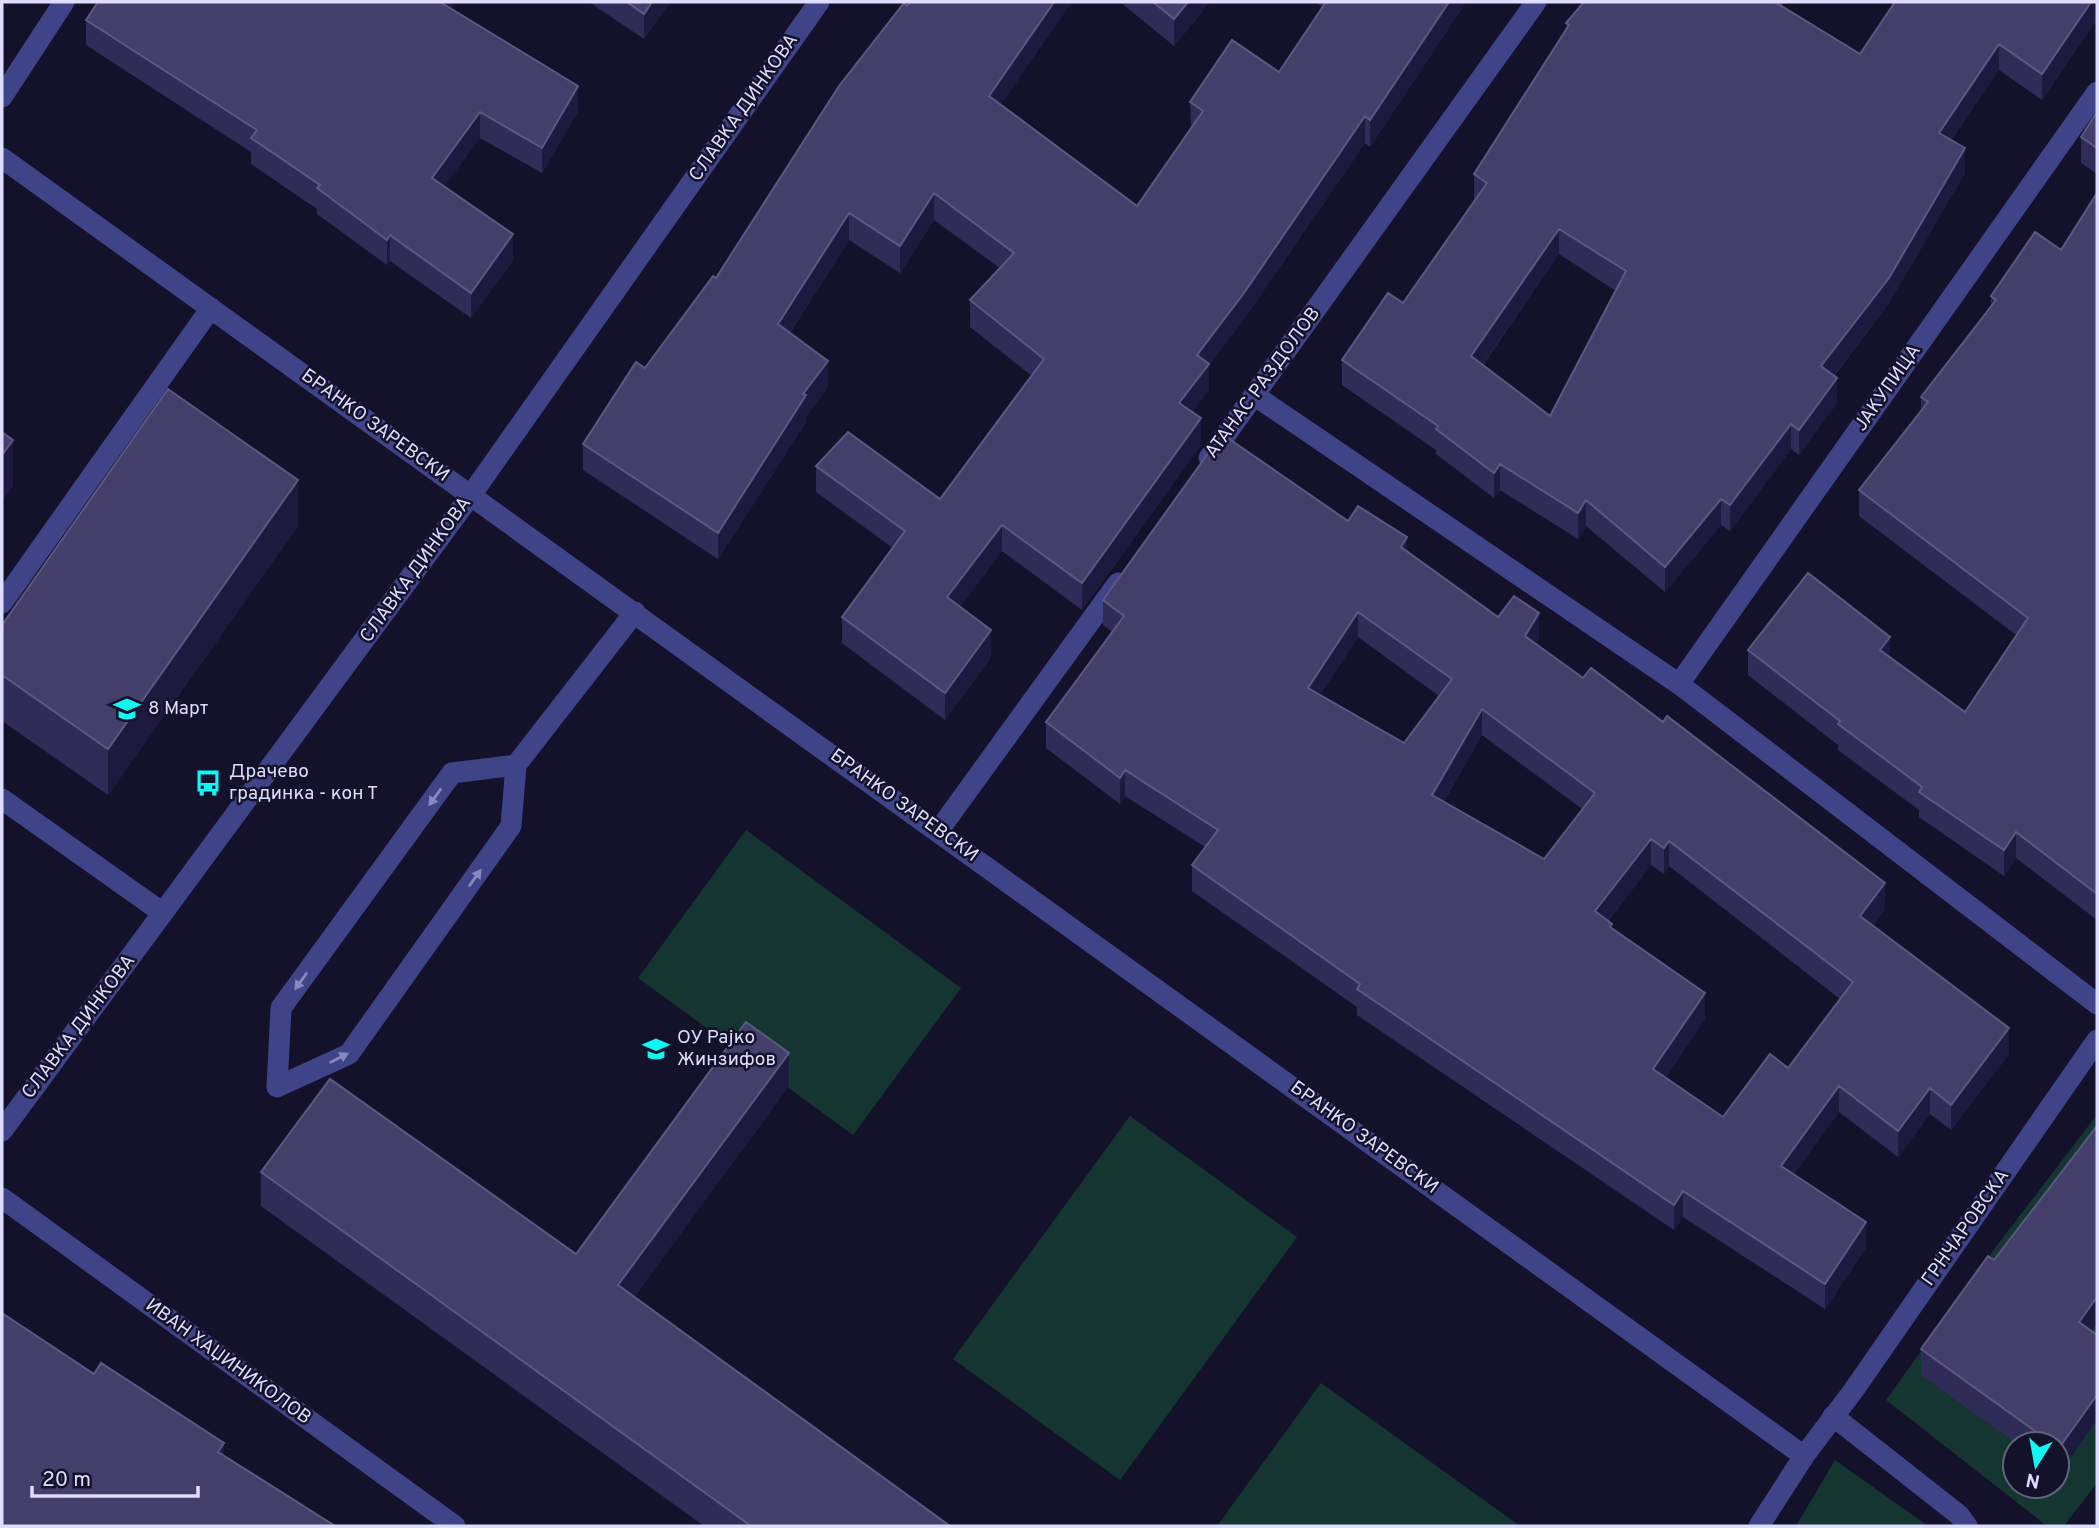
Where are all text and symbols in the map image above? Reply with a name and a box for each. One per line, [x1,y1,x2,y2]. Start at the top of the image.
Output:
street label: СЛАВКА ДИНКОВА [684,30,804,186]
street label: АТАНАС РАЗДОЛОВ [1200,303,1326,463]
street label: ЈАКУПИЦА [1849,340,1927,436]
street label: БРАНКО ЗАРЕВСКИ [296,364,454,488]
street label: СЛАВКА ДИНКОВА [355,492,477,648]
school or university icon: 8 Март [112,694,142,724]
place label: 8 Март [148,697,209,721]
street label: БРАНКО ЗАРЕВСКИ [825,744,983,868]
place label: Драчево градинка - кон Т [229,760,378,806]
bus stop icon: Драчево градинка - кон Т [193,768,223,798]
one-way arrow [428,788,442,806]
one-way arrow [467,869,481,887]
street label: СЛАВКА ДИНКОВА [17,950,141,1104]
one-way arrow [294,971,309,989]
place label: ОУ Рајко Жинзифов [677,1026,776,1072]
school or university icon: ОУ Рајко Жинзифов [641,1034,671,1064]
one-way arrow [329,1053,349,1064]
street label: БРАНКО ЗАРЕВСКИ [1285,1076,1443,1200]
street label: ГРНЧАРОВСКА [1917,1165,2015,1291]
street label: ИВАН ХАЏИНИКОЛОВ [140,1294,316,1430]
north arrow [2001,1430,2071,1500]
scale bar [32,1454,198,1498]
text: 20 m [42,1467,91,1494]
text: N [2024,1467,2042,1493]

